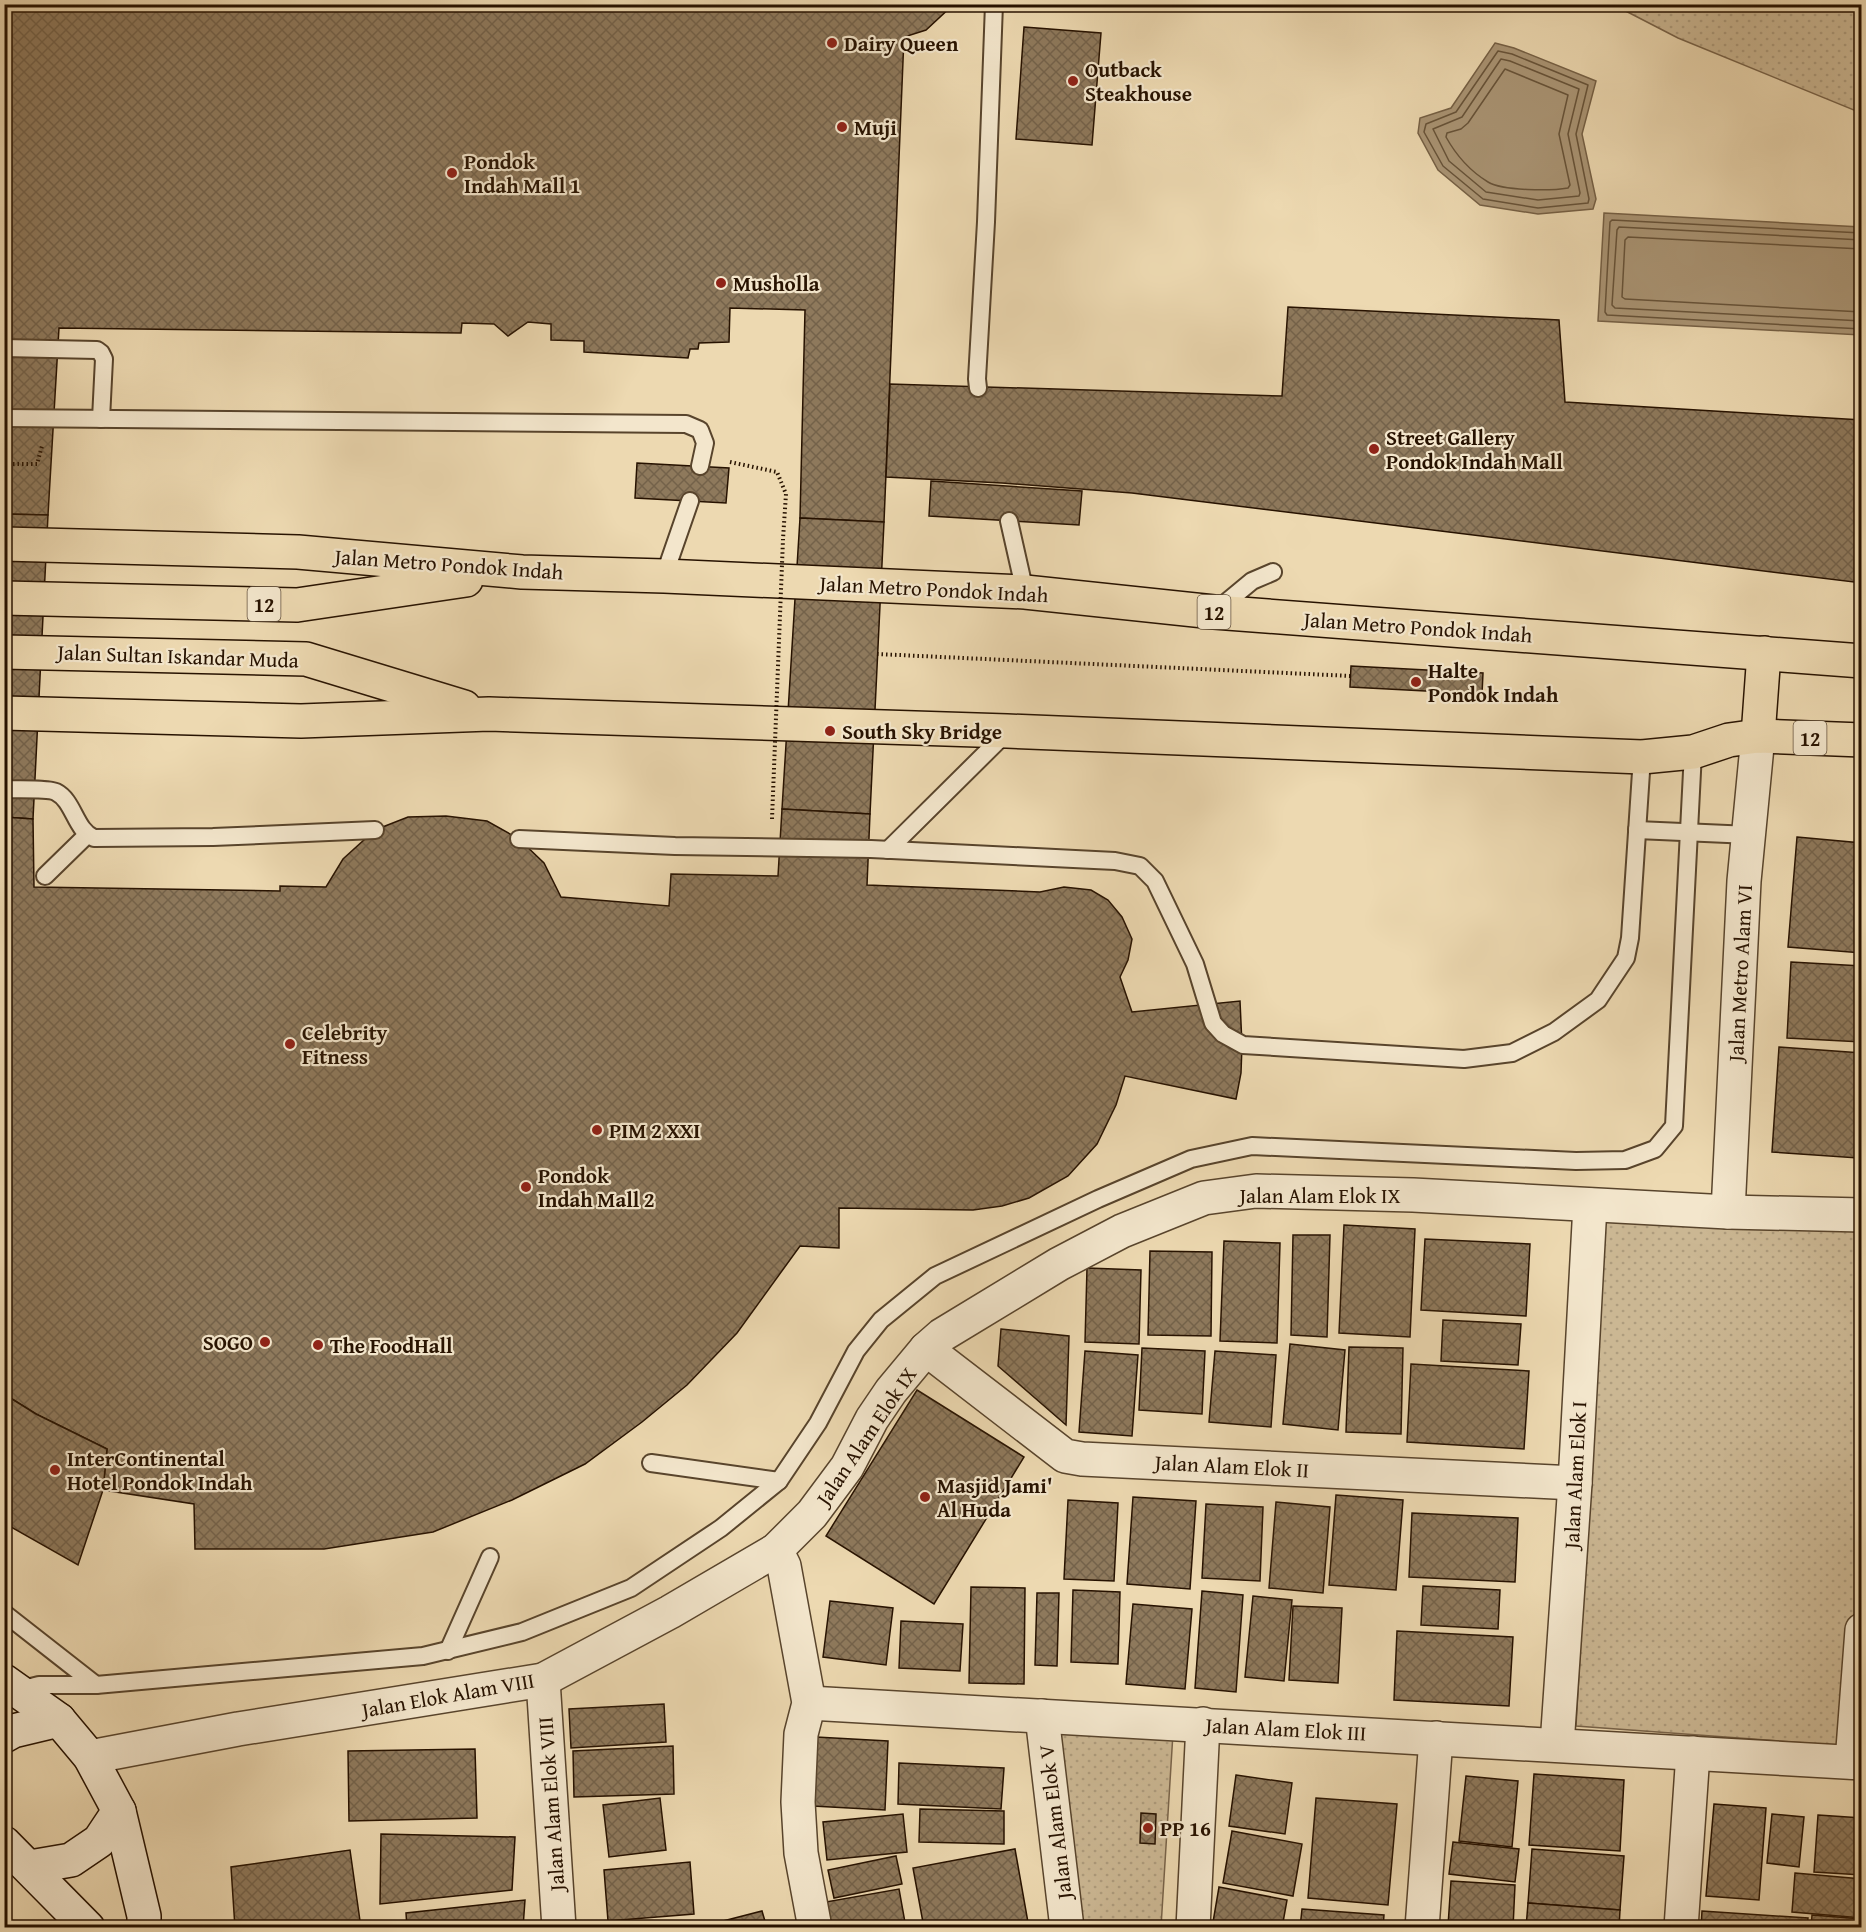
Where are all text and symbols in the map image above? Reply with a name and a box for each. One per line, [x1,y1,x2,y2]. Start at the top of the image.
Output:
place label: Dairy Queen [844,28,959,59]
marker: Dairy Queen [825,36,839,50]
place label: Outback Steakhouse [1085,54,1192,109]
marker: Outback Steakhouse [1066,74,1080,88]
place label: Muji [854,112,897,143]
marker: Muji [835,120,849,134]
place label: Pondok Indah Mall 1 [464,146,581,201]
marker: Pondok Indah Mall 1 [445,166,459,180]
place label: Musholla [733,268,820,299]
marker: Musholla [714,276,728,290]
place label: Street Gallery Pondok Indah Mall [1386,422,1563,477]
marker: Street Gallery Pondok Indah Mall [1367,442,1381,456]
street label: Jalan Metro Pondok Indah [331,540,565,587]
street label: Jalan Metro Pondok Indah [816,567,1049,610]
road number: 12 [248,587,280,621]
road number: 12 [1198,595,1230,629]
street label: Jalan Metro Pondok Indah [1300,603,1534,650]
street label: Jalan Sultan Iskandar Muda [54,636,299,676]
place label: Halte Pondok Indah [1428,655,1559,710]
marker: Halte Pondok Indah [1409,675,1423,689]
place label: South Sky Bridge [842,716,1002,747]
road number: 12 [1794,721,1826,755]
marker: South Sky Bridge [823,724,837,738]
street label: Jalan Metro Alam VI [1720,884,1760,1065]
place label: Celebrity Fitness [302,1017,388,1072]
marker: Celebrity Fitness [283,1037,297,1051]
place label: PIM 2 XXI [609,1115,700,1146]
marker: PIM 2 XXI [590,1123,604,1137]
place label: Pondok Indah Mall 2 [538,1160,655,1215]
marker: Pondok Indah Mall 2 [519,1180,533,1194]
street label: Jalan Alam Elok IX [1236,1180,1401,1211]
place label: SOGO [203,1327,253,1358]
place label: The FoodHall [330,1330,453,1361]
marker: SOGO [258,1335,272,1349]
marker: The FoodHall [311,1338,325,1352]
street label: Jalan Alam Elok IX [806,1361,924,1514]
street label: Jalan Alam Elok I [1555,1400,1594,1553]
place label: InterContinental Hotel Pondok Indah [67,1443,253,1498]
street label: Jalan Alam Elok II [1151,1446,1310,1486]
marker: InterContinental Hotel Pondok Indah [48,1463,62,1477]
place label: Masjid Jami' Al Huda [937,1470,1053,1525]
marker: Masjid Jami' Al Huda [918,1490,932,1504]
street label: Jalan Elok Alam VIII [356,1665,537,1726]
street label: Jalan Alam Elok III [1202,1709,1367,1749]
street label: Jalan Alam Elok VIII [529,1716,573,1895]
street label: Jalan Alam Elok V [1030,1743,1080,1904]
place label: PP 16 [1160,1813,1211,1844]
marker: PP 16 [1141,1821,1155,1835]

